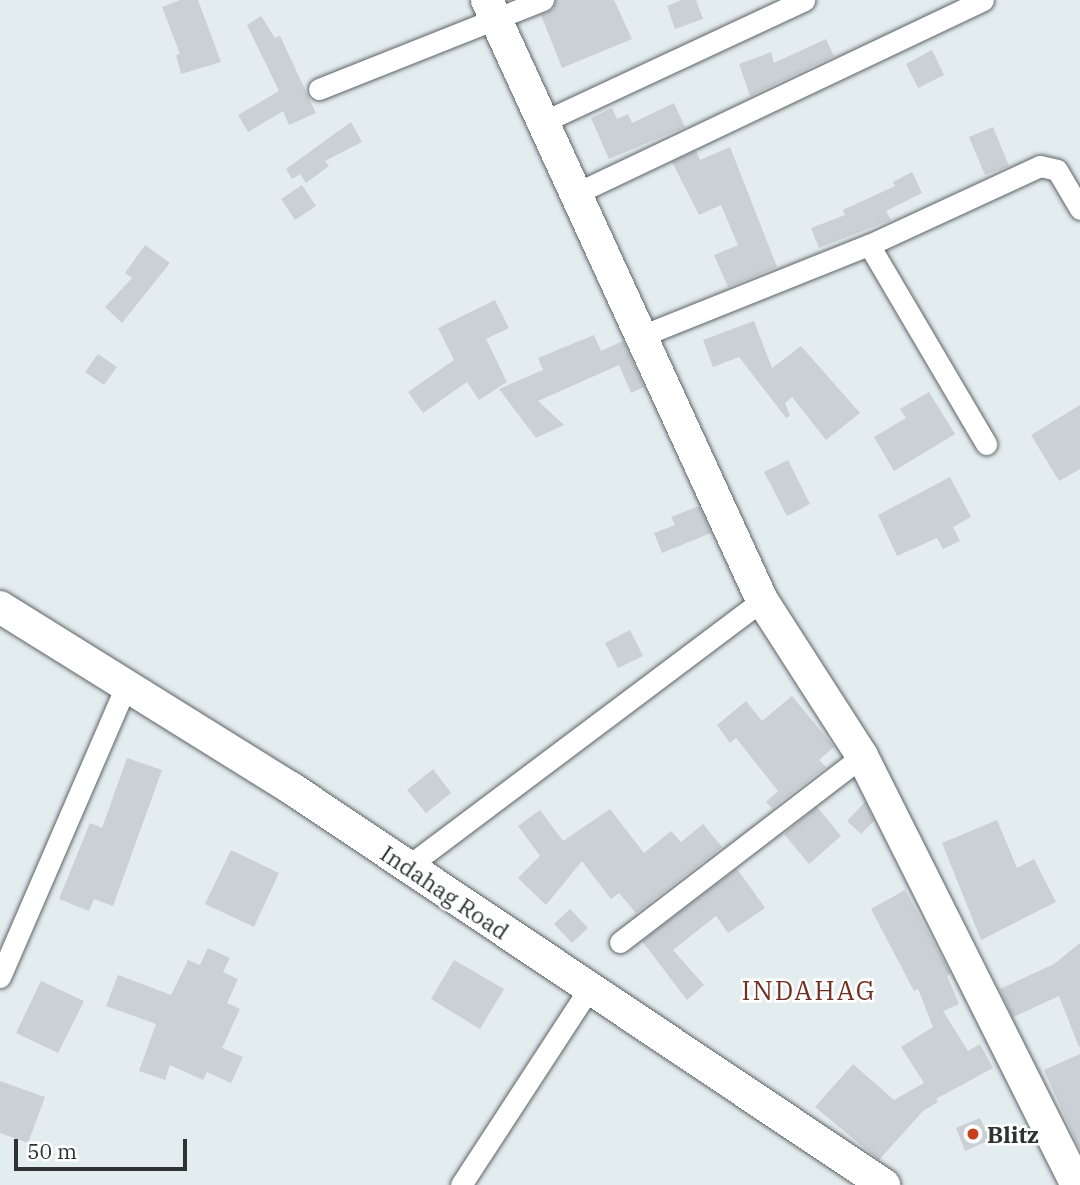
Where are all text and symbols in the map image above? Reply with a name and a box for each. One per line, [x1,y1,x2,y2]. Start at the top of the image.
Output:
street label: Indahag Road [376,839,514,945]
district label: INDAHAG [742,975,876,1007]
place label: Blitz [987,1120,1039,1148]
scale bar [18,1126,191,1170]
marker: Blitz [965,1126,981,1142]
text: 50 m [27,1137,77,1165]

